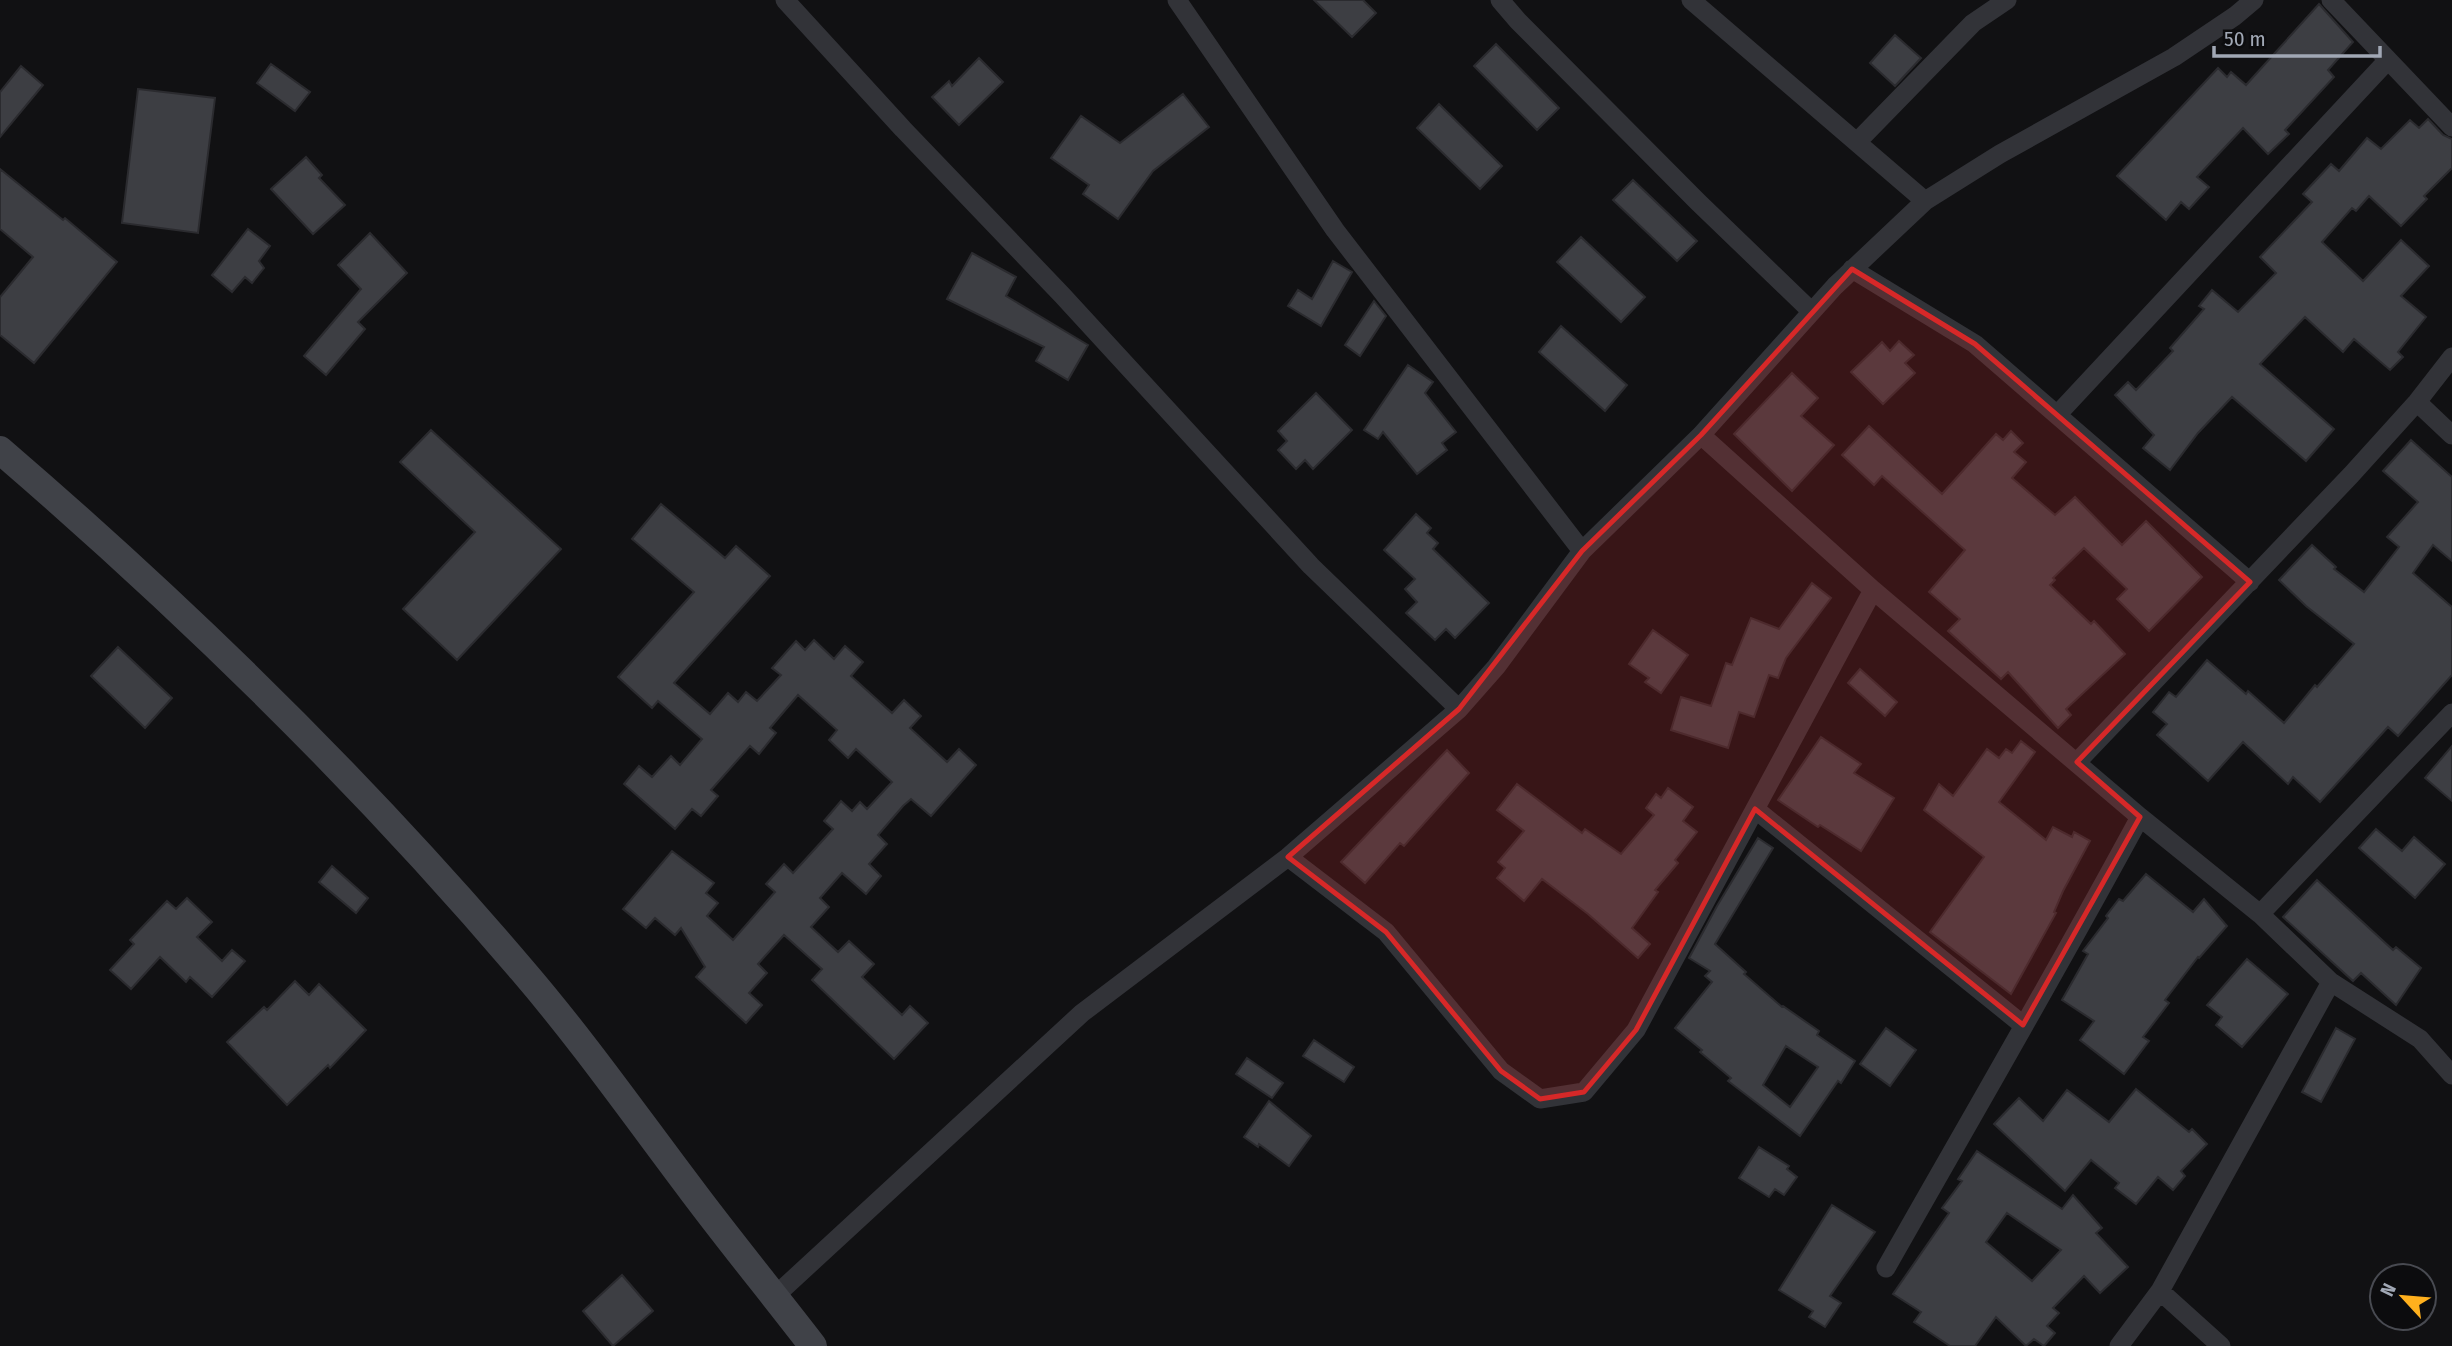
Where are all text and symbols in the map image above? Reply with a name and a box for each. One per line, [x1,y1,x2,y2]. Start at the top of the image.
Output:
scale bar [2214,14,2380,58]
text: 50 m [2224,26,2266,52]
north arrow [2368,1262,2438,1332]
text: N [2375,1280,2401,1300]

